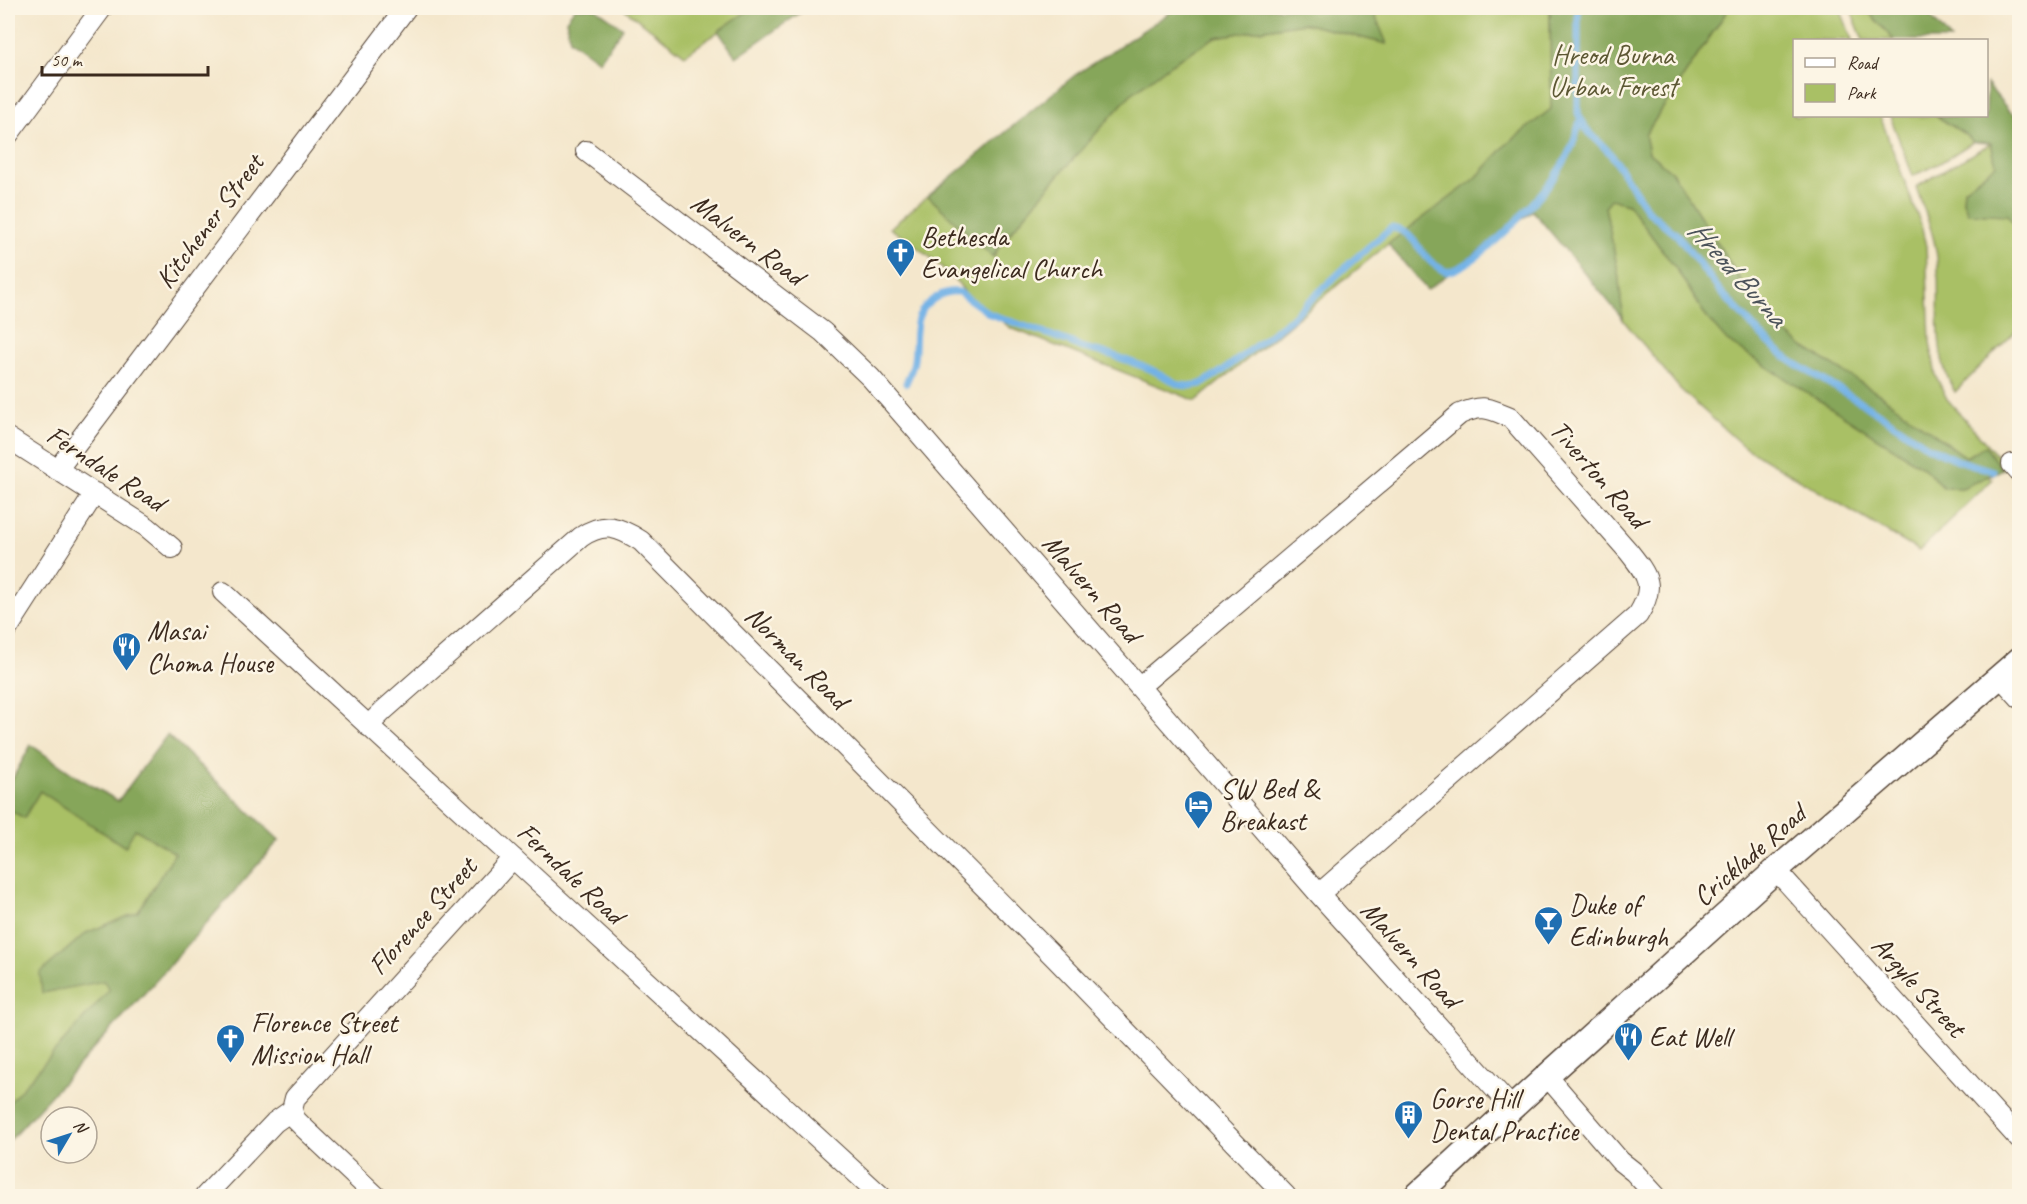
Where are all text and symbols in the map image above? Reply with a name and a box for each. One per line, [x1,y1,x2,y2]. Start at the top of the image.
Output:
park label: Hreod Burna Urban Forest [1549,37,1681,104]
scale bar [42,39,208,77]
legend [1793,39,1988,117]
text: 50 m [51,49,84,71]
text: Road [1847,52,1880,74]
text: Park [1847,82,1877,104]
street label: Kitchener Street [147,145,273,295]
street label: Malvern Road [684,185,815,295]
water label: Hreod Burna [1680,212,1798,337]
place label: Bethesda Evangelical Church [921,219,1104,286]
church icon: Bethesda Evangelical Church [884,236,916,278]
street label: Tiverton Road [1542,413,1658,538]
street label: Ferndale Road [40,417,175,521]
street label: Malvern Road [1035,526,1151,653]
street label: Norman Road [738,598,859,719]
place label: Masai Choma House [147,613,275,680]
restaurant icon: Masai Choma House [110,630,142,672]
place label: SW Bed & Breakast [1220,771,1321,838]
hotel icon: SW Bed & Breakast [1183,788,1215,830]
street label: Cricklade Road [1685,794,1816,914]
street label: Ferndale Road [510,815,635,934]
street label: Florence Street [360,848,486,982]
place label: Duke of Edinburgh [1569,887,1668,954]
street label: Malvern Road [1354,893,1471,1018]
bar icon: Duke of Edinburgh [1532,904,1564,946]
street label: Argyle Street [1864,928,1975,1046]
place label: Florence Street Mission Hall [251,1005,400,1072]
place label: Eat Well [1649,1019,1736,1054]
restaurant icon: Eat Well [1612,1020,1644,1062]
church icon: Florence Street Mission Hall [214,1022,246,1064]
place label: Gorse Hill Dental Practice [1430,1081,1580,1148]
building icon: Gorse Hill Dental Practice [1393,1098,1425,1140]
north arrow [39,1105,99,1165]
text: N [69,1116,93,1139]

